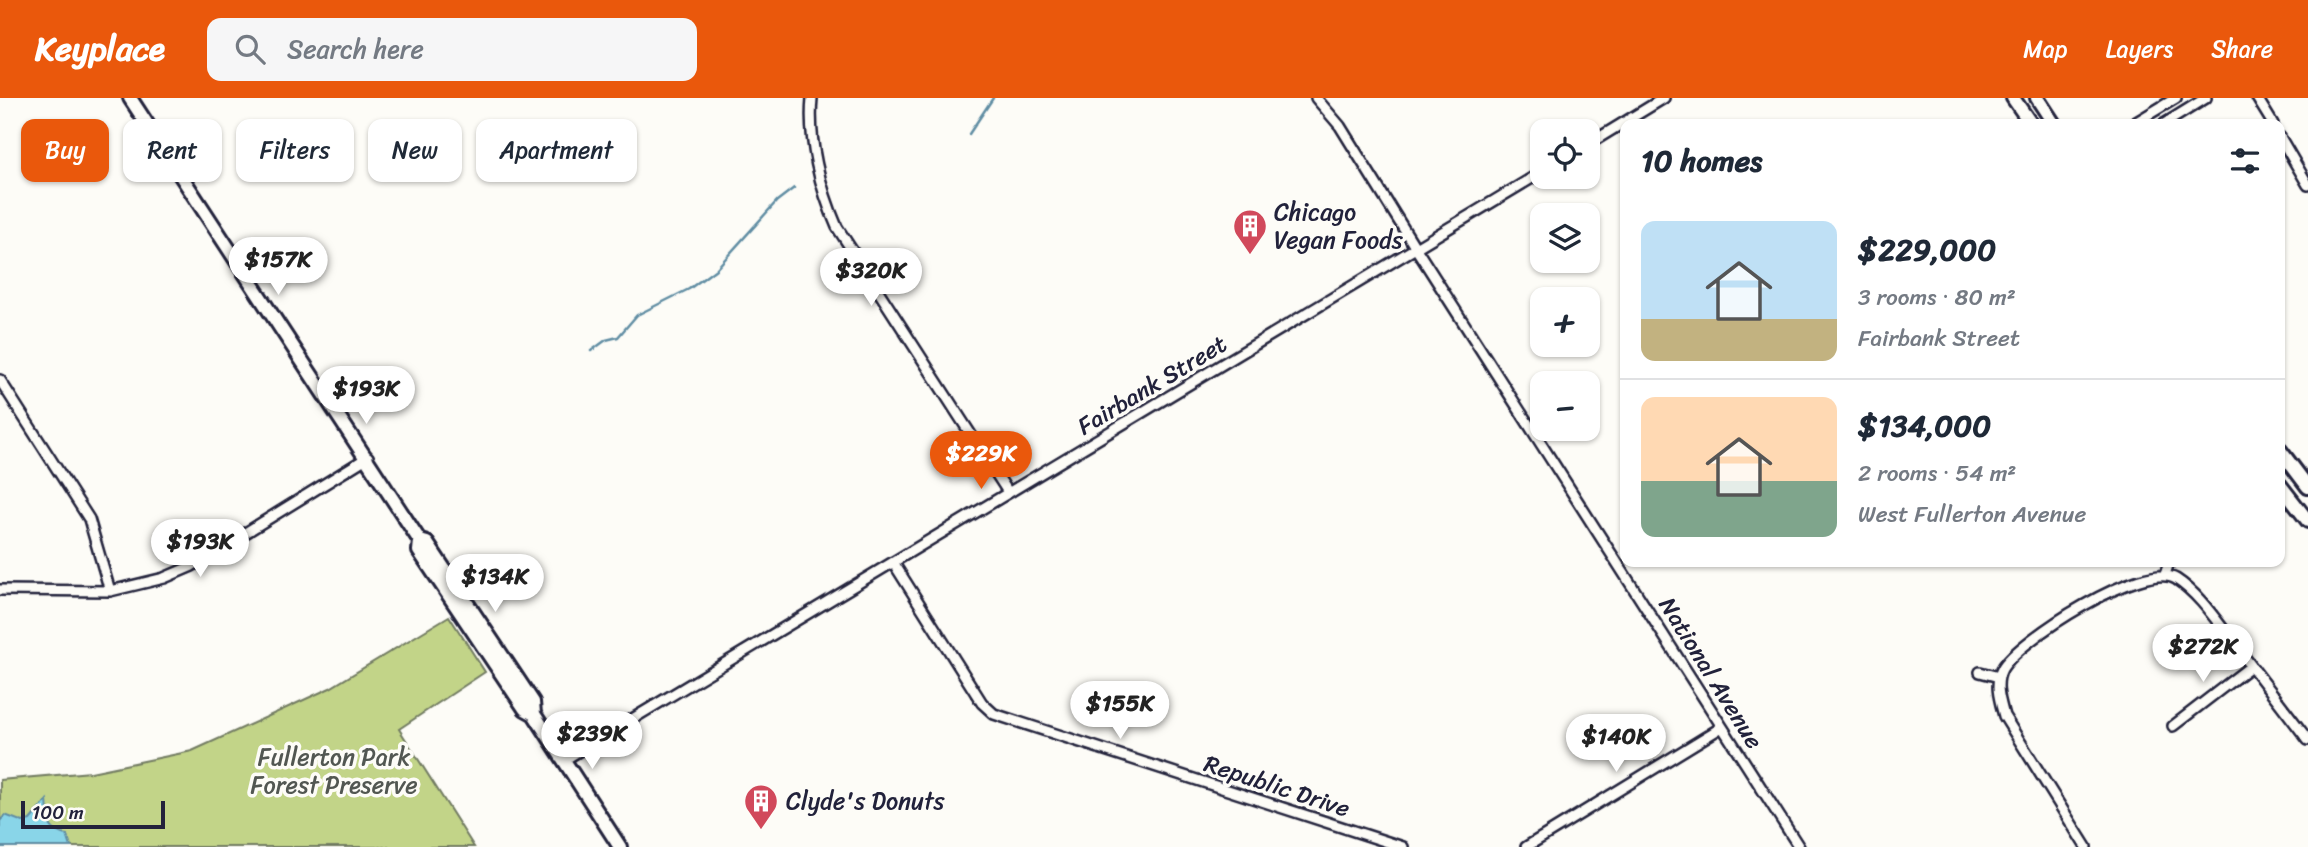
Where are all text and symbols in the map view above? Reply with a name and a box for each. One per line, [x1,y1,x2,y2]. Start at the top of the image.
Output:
search box [207,18,697,81]
text: Keyplace [35,20,165,78]
text: Search here [287,26,424,72]
text: Map [2023,28,2068,70]
text: Layers [2106,28,2173,70]
text: Share [2211,28,2273,70]
icon: search [231,30,269,68]
chip: Buy [21,119,109,182]
chip: Rent [123,119,222,182]
chip: Filters [236,119,354,182]
chip: New [368,119,462,182]
chip: Apartment [476,119,637,182]
map controls [1530,119,1600,441]
button: locate [1530,119,1600,189]
text: 10 homes [1641,134,1762,188]
icon: filters [2226,142,2264,180]
place label: Chicago Vegan Foods [1274,191,1404,261]
button: layers [1530,203,1600,273]
building icon: Chicago Vegan Foods [1231,207,1269,256]
text: $229,000 [1858,223,1996,277]
pin: $157K [229,238,327,297]
text: $157K [245,239,311,280]
pin: $320K [822,248,920,308]
icon: home [1697,249,1781,333]
text: $320K [836,250,906,291]
text: 3 rooms · 80 m² [1858,277,2016,318]
button: + [1530,287,1600,357]
text: Fairbank Street [1858,318,2020,359]
street label: Fairbank Street [1069,323,1235,447]
pin: $193K [317,366,415,426]
text: $193K [333,368,399,409]
button: − [1530,371,1600,441]
text: $134,000 [1858,399,1991,453]
icon: home [1697,425,1781,509]
pin: $229K [932,432,1030,491]
text: $229K [946,433,1016,474]
text: 2 rooms · 54 m² [1858,453,2016,494]
text: West Fullerton Avenue [1858,494,2086,535]
pin: $193K [151,519,249,579]
text: $193K [167,521,233,562]
pin: $134K [446,554,544,614]
text: $134K [462,556,528,597]
street label: National Avenue [1647,588,1775,758]
pin: $272K [2154,624,2252,684]
text: $272K [2168,626,2238,667]
pin: $155K [1071,682,1169,741]
text: $155K [1086,683,1154,724]
pin: $239K [543,712,641,771]
text: $239K [557,713,627,754]
pin: $140K [1567,714,1665,774]
text: $140K [1582,716,1650,757]
park label: Fullerton Park Forest Preserve [250,736,418,806]
street label: Republic Drive [1199,743,1355,829]
place label: Clyde's Donuts [786,780,946,822]
building icon: Clyde's Donuts [742,782,780,831]
text: 100 m [32,796,84,829]
scale bar [21,798,164,830]

